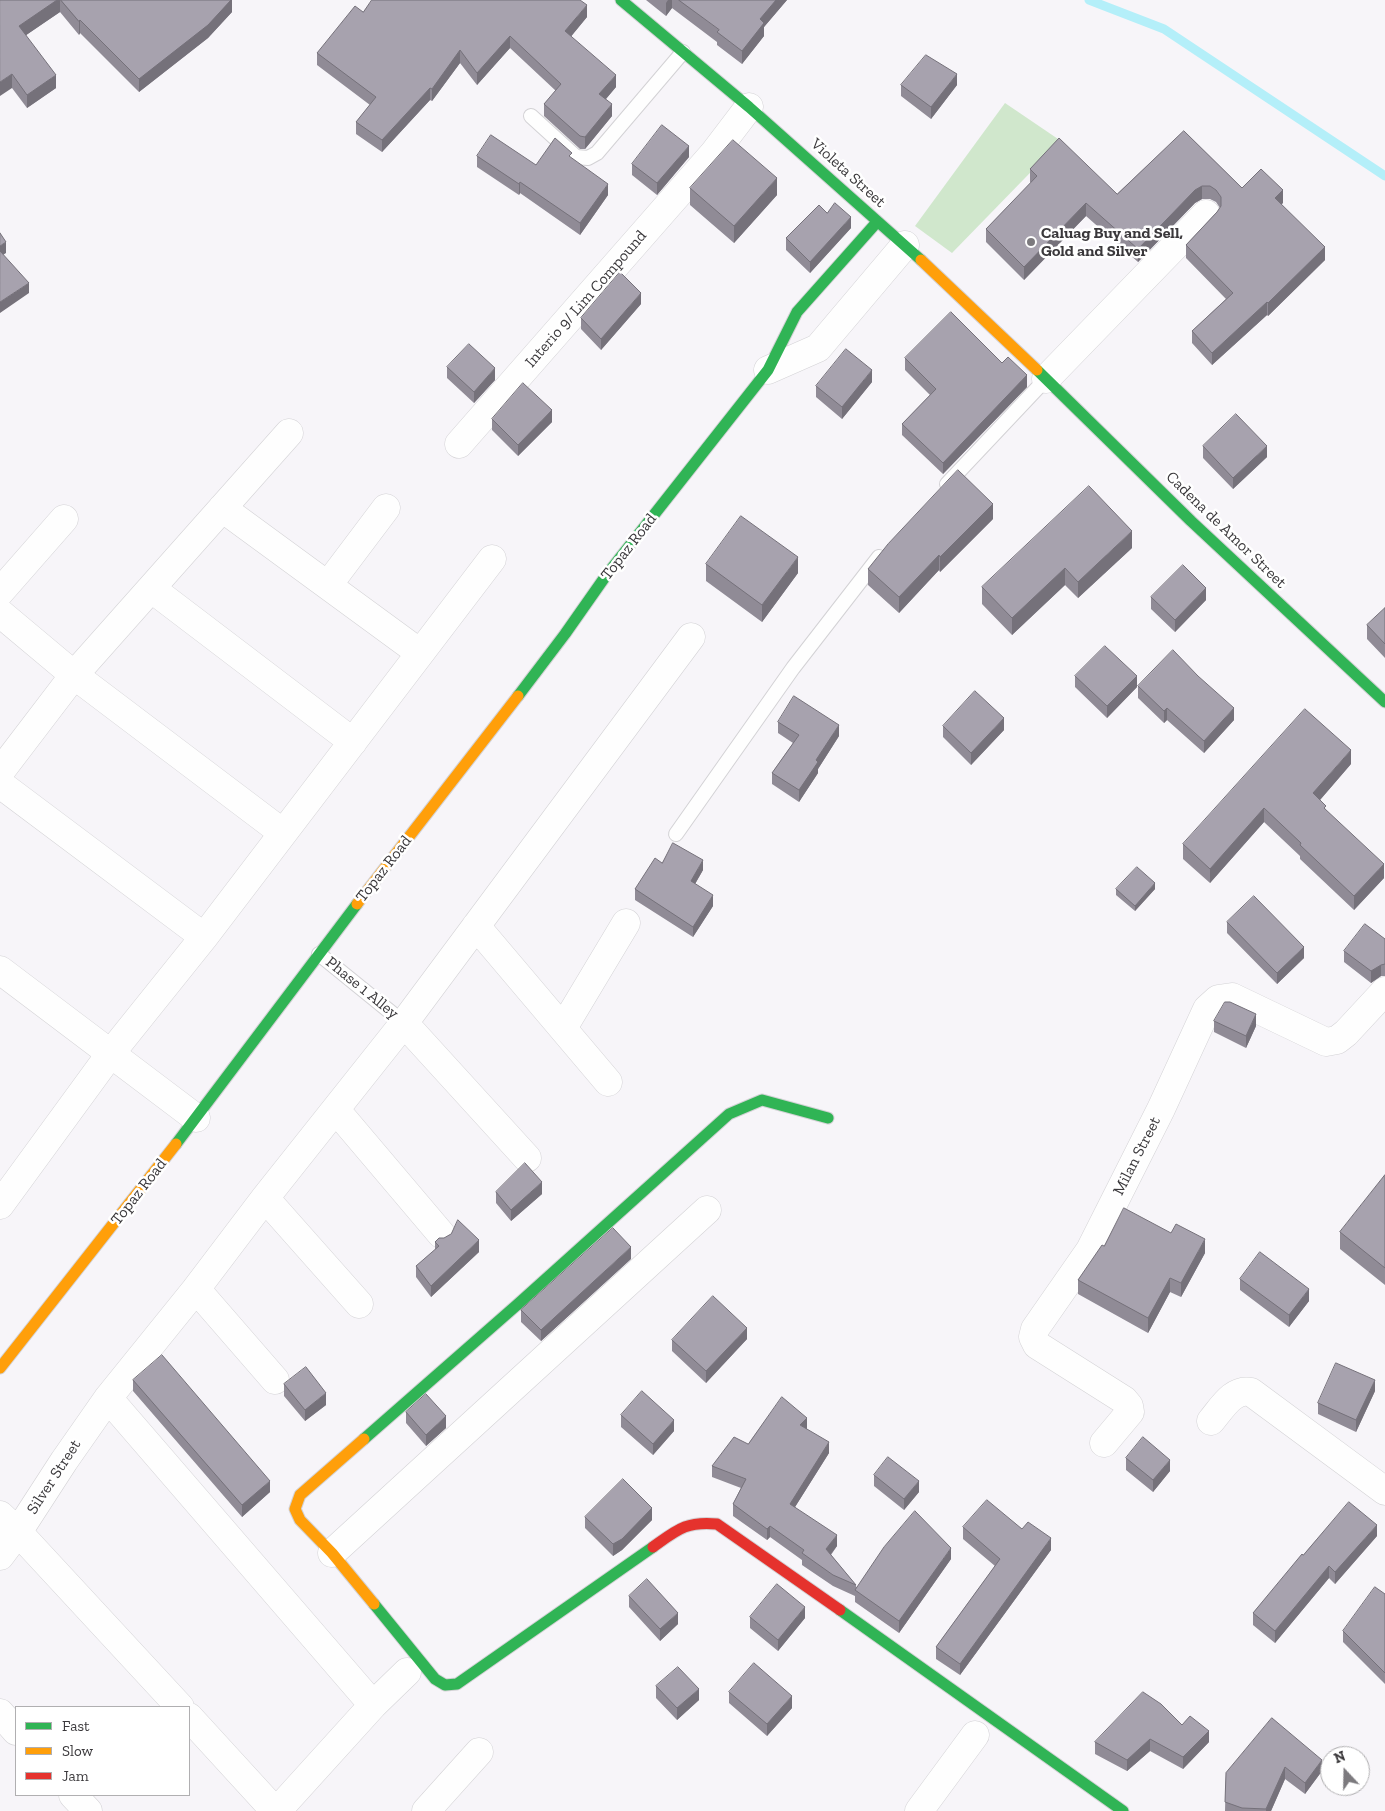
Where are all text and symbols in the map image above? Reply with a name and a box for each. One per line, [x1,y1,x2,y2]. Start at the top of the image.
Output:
street label: Violeta Street [807,134,889,212]
place label: Caluag Buy and Sell, Gold and Silver [1041,223,1183,261]
street label: Interio 9/ Lim Compound [521,227,651,371]
marker: Caluag Buy and Sell, Gold and Silver [1025,236,1037,248]
street label: Cadena de Amor Street [1162,468,1290,592]
street label: Topaz Road [597,510,661,584]
street label: Topaz Road [352,832,416,906]
street label: Phase 1 Alley [322,953,402,1023]
street label: Milan Street [1109,1114,1165,1198]
street label: Topaz Road [107,1155,171,1229]
street label: Silver Street [23,1436,85,1518]
legend [15,1706,190,1796]
text: Fast [62,1717,90,1735]
text: Slow [62,1742,93,1760]
north arrow [1320,1746,1370,1796]
text: N [1332,1748,1348,1767]
text: Jam [62,1767,89,1785]

